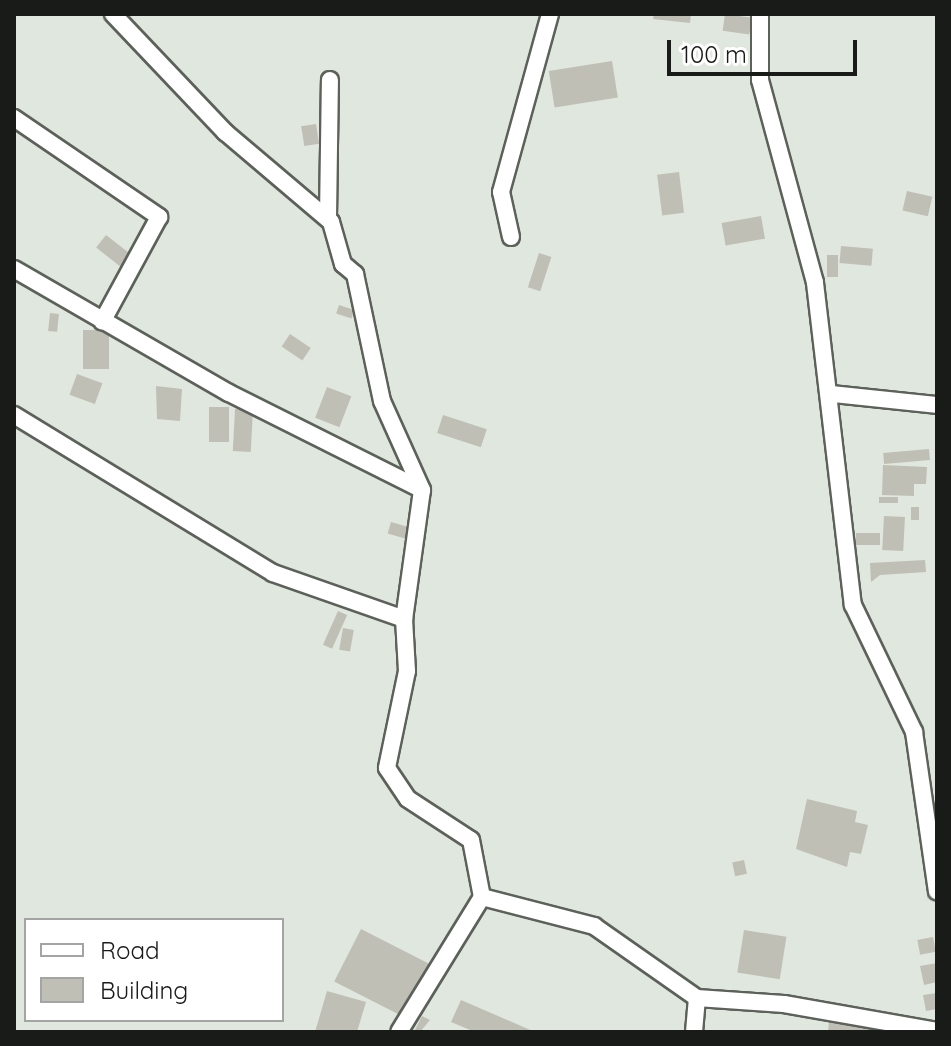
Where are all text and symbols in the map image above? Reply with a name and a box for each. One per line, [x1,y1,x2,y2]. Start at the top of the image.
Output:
scale bar [671,24,861,74]
text: 100 m [681,39,747,69]
legend [24,918,284,1022]
text: Road [100,935,160,965]
text: Building [100,975,188,1005]

